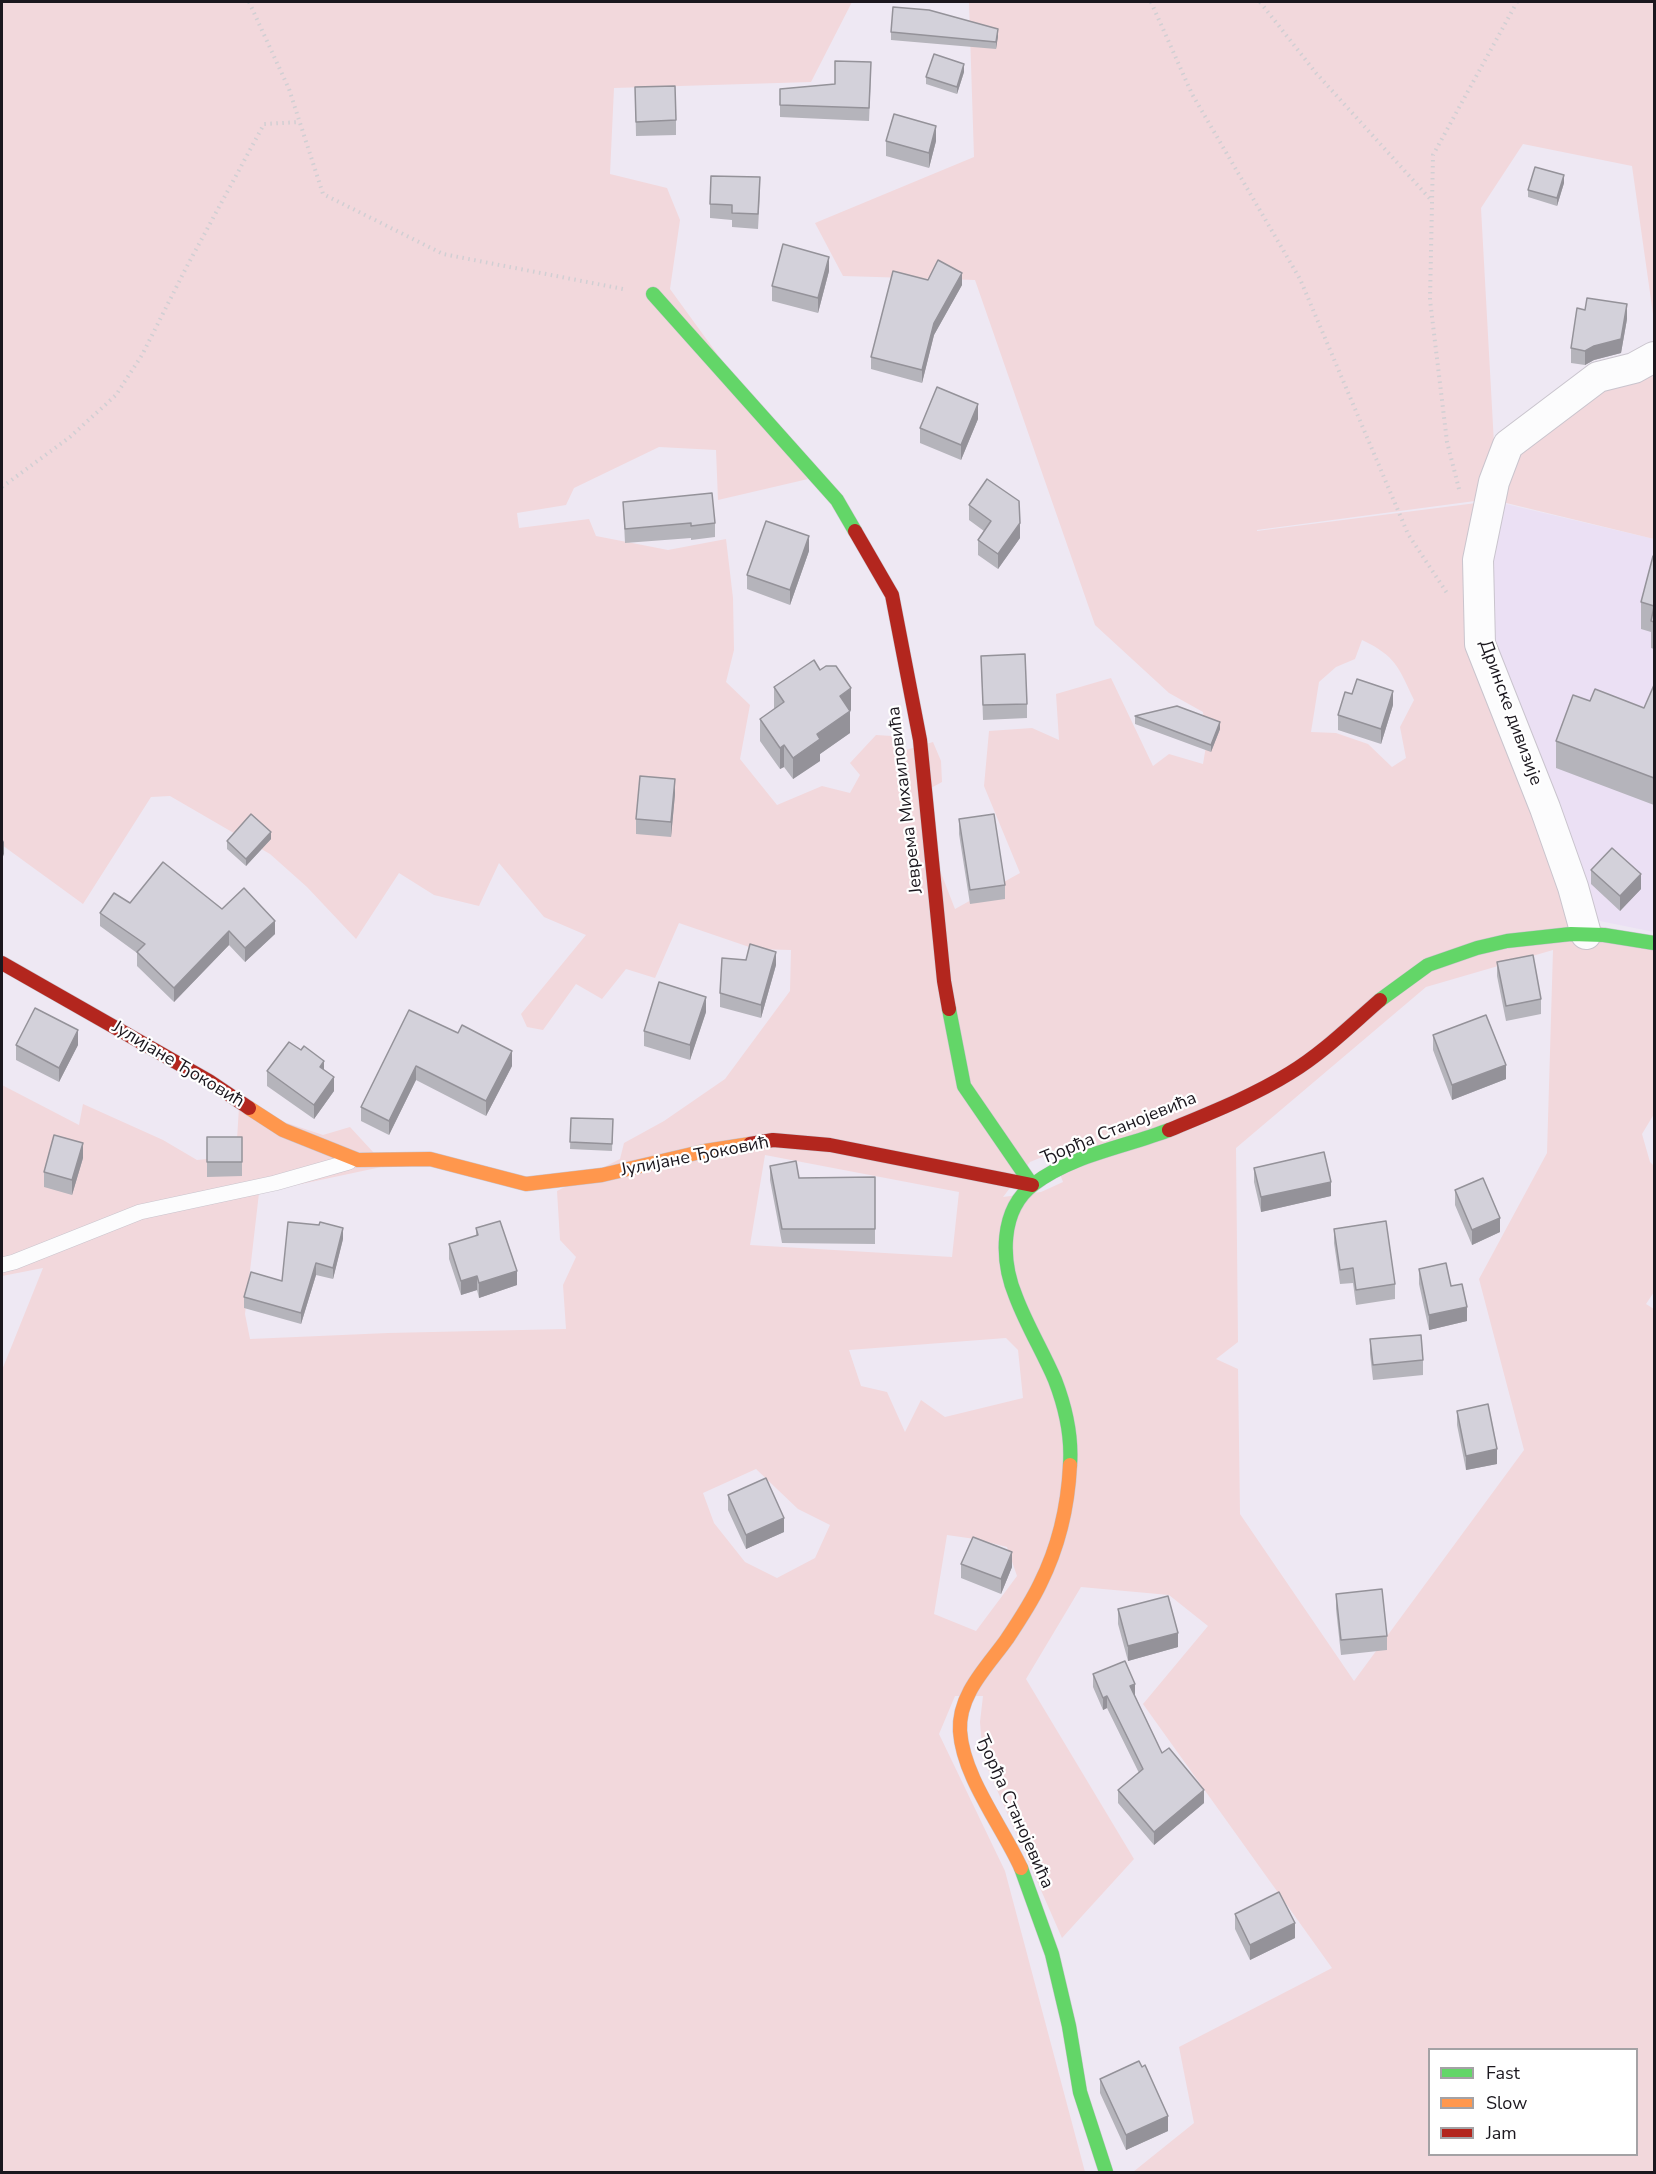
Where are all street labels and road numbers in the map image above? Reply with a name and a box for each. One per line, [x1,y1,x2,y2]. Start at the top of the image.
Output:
street label: Дринске дивизије [1474,637,1546,789]
street label: Јеврема Михаиловића [884,705,928,895]
street label: Јулијане Ђоковић [108,1017,248,1113]
street label: Ђорђа Станојевића [1038,1088,1200,1170]
street label: Јулијане Ђоковић [619,1132,771,1182]
street label: Ђорђа Станојевића [970,1732,1058,1892]

